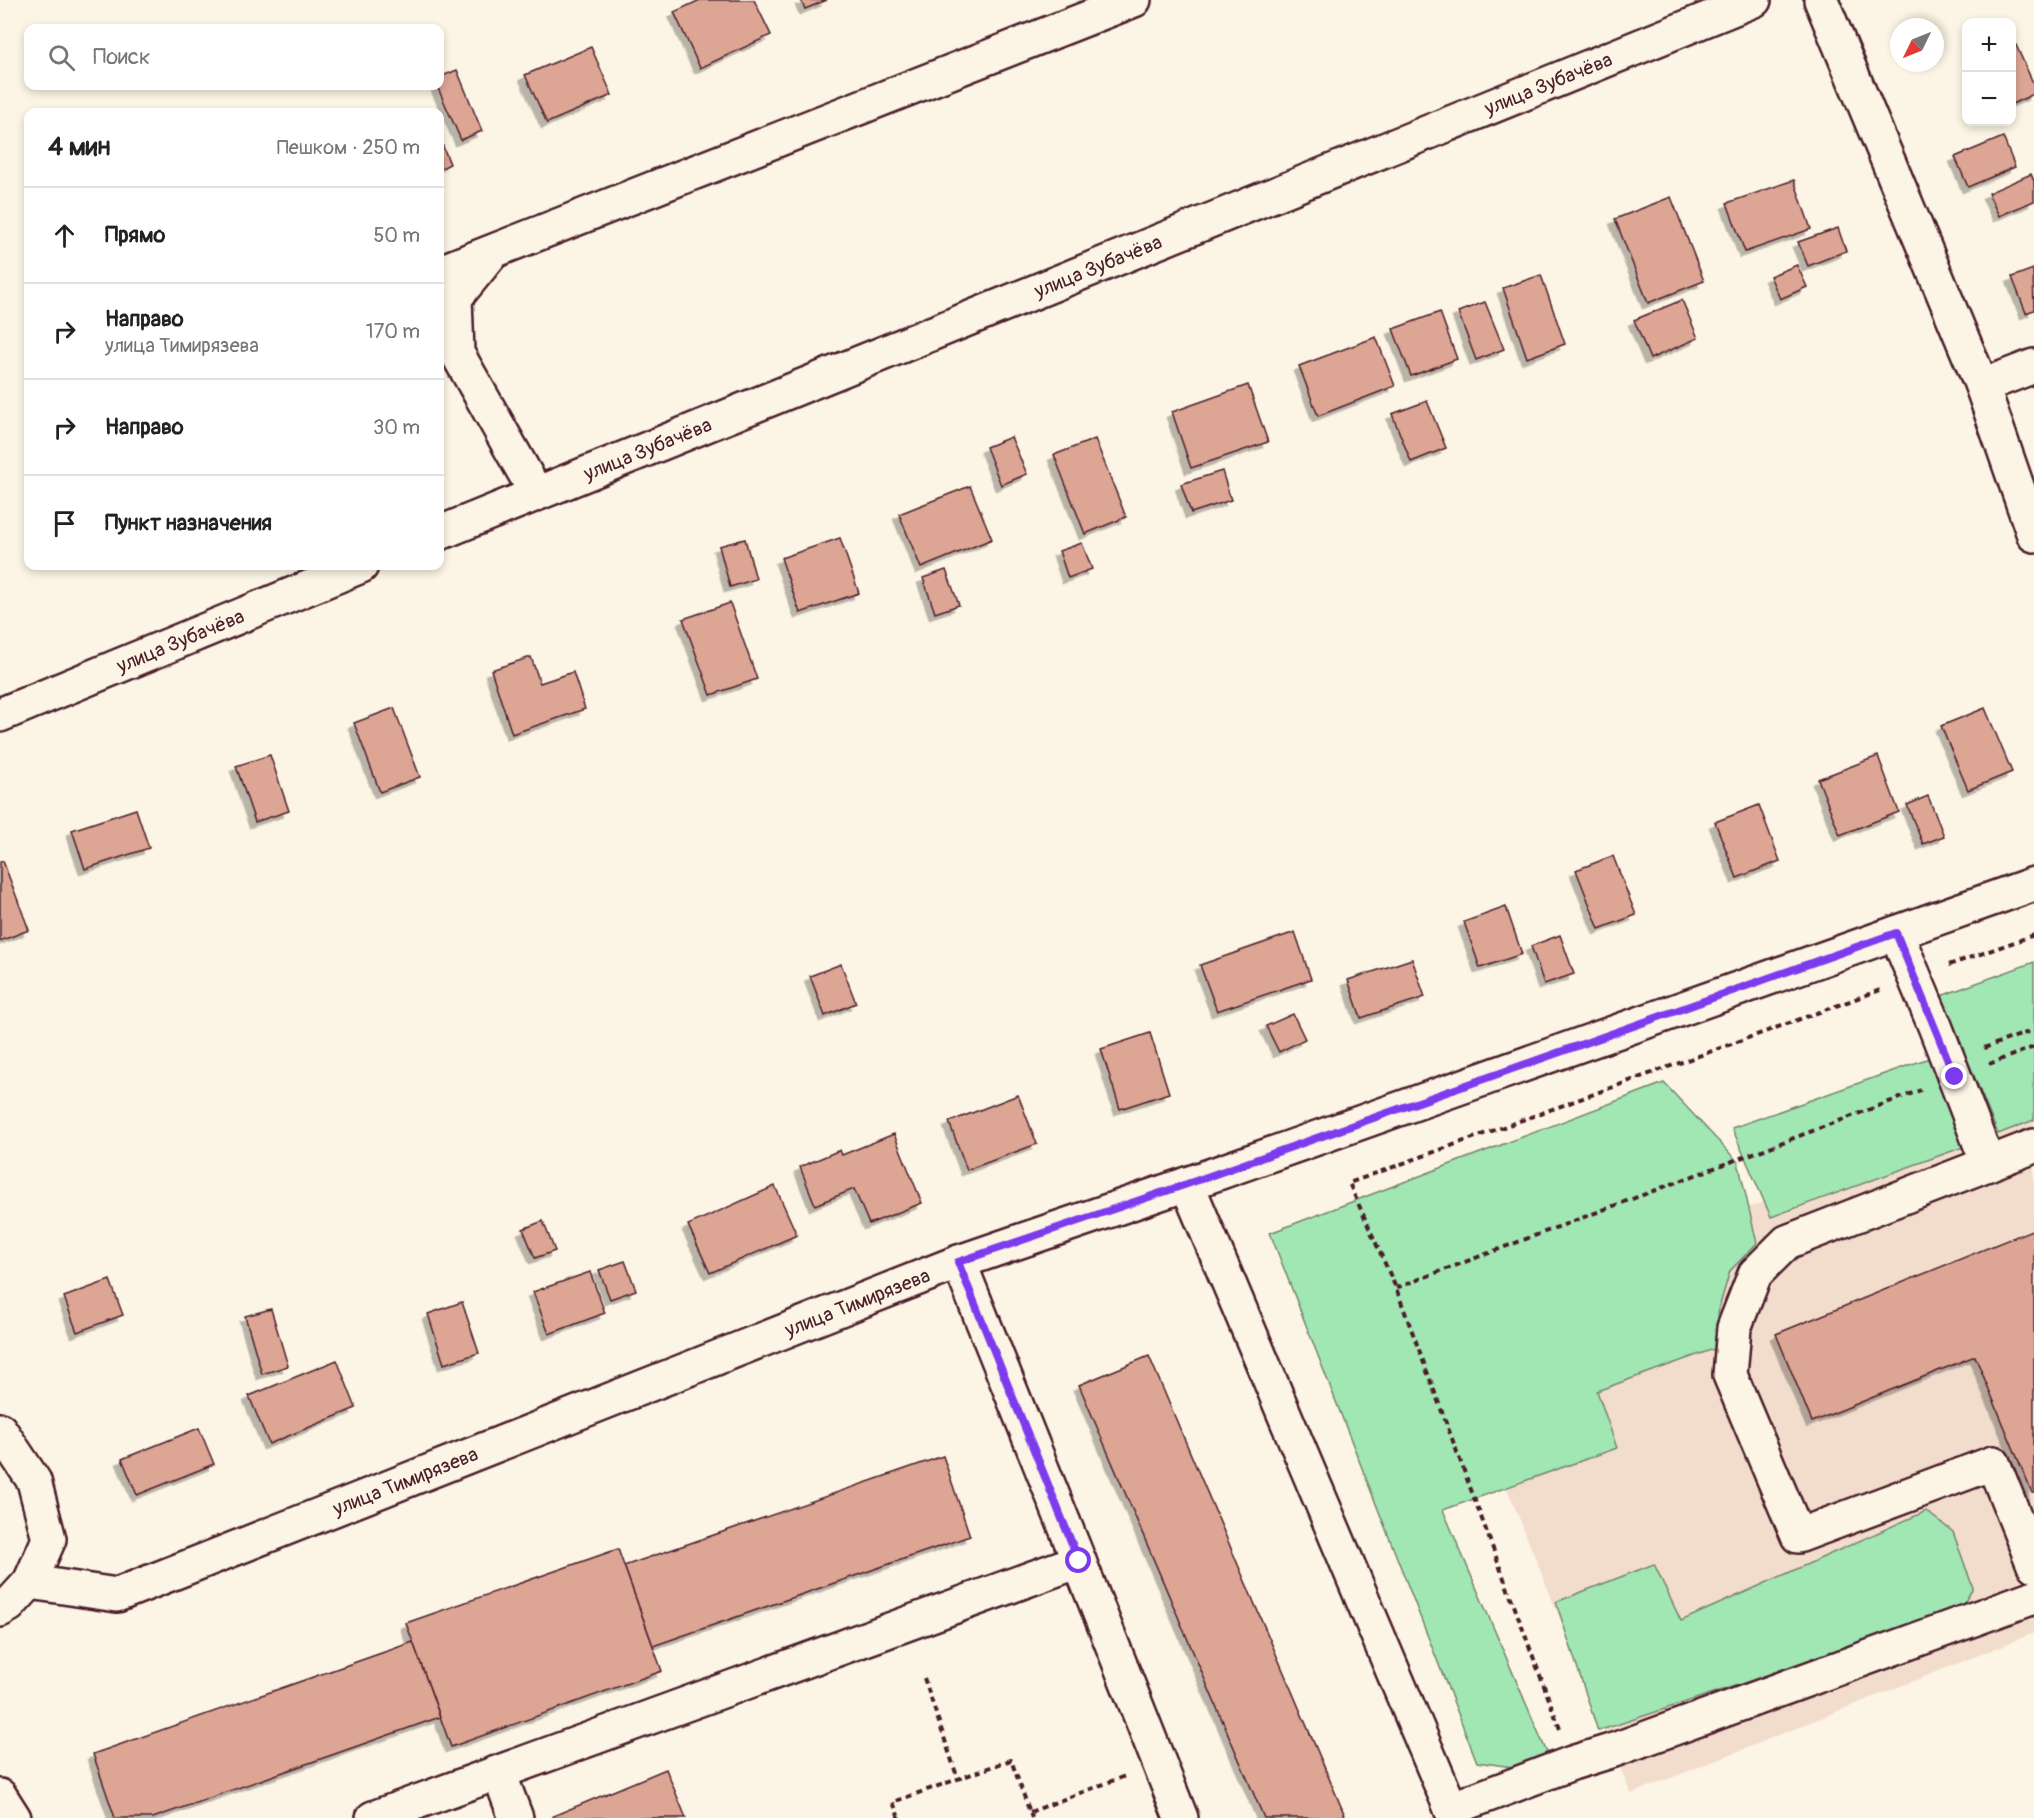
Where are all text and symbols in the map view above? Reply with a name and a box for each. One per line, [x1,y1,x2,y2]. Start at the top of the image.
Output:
north arrow [1890,18,1944,72]
map controls [1962,18,2016,126]
button: + [1962,18,2016,72]
search box [24,24,444,90]
icon: search [45,41,78,74]
text: Поиск [93,43,150,71]
street label: улица Зубачёва [1480,47,1616,121]
button: − [1962,72,2016,126]
text: 4 мин [48,131,110,163]
text: Пешком · 250 m [277,135,420,160]
icon: ahead [48,219,81,252]
text: Прямо [105,221,165,249]
text: 50 m [373,223,420,248]
street label: улица Зубачёва [1030,230,1166,304]
text: Направо [105,305,184,333]
icon: right [48,315,81,348]
text: 170 m [366,319,420,344]
text: улица Тимирязева [105,333,259,358]
icon: right [48,411,81,444]
street label: улица Зубачёва [579,412,715,487]
text: Направо [105,413,184,441]
text: 30 m [373,415,420,440]
icon: arrive [48,507,81,540]
text: Пункт назначения [105,509,272,537]
street label: улица Зубачёва [112,604,248,679]
route end [1941,1063,1967,1089]
street label: улица Тимирязева [780,1263,934,1343]
street label: улица Тимирязева [328,1442,482,1522]
route start [1065,1547,1091,1573]

